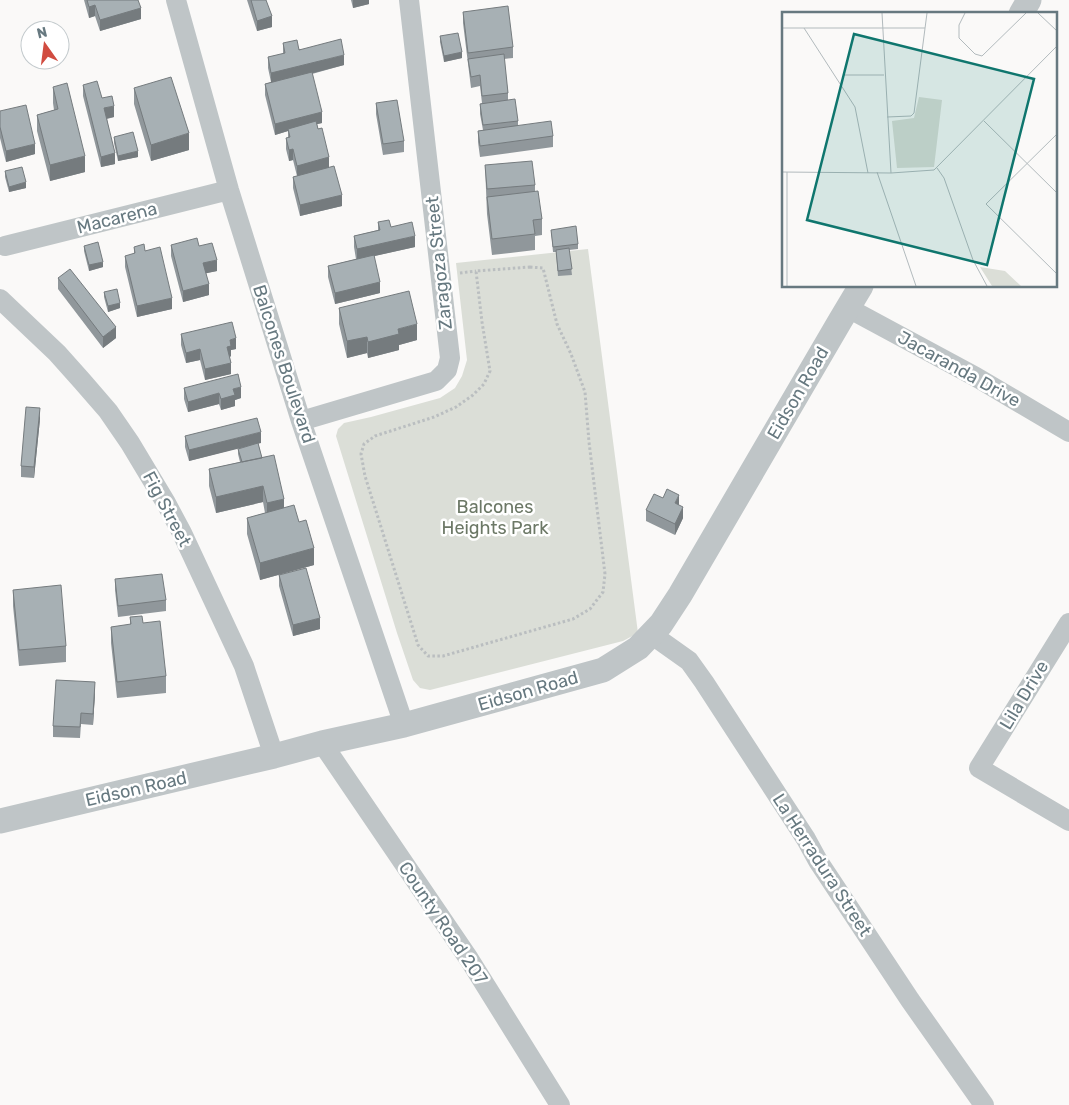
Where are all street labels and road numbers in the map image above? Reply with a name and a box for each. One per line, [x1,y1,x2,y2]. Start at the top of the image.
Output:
street label: Zaragoza Street [421,195,457,331]
street label: Macarena [75,197,159,239]
street label: Balcones Boulevard [248,282,320,446]
street label: Jacaranda Drive [894,326,1024,412]
street label: Eidson Road [763,343,833,443]
street label: Fig Street [138,468,196,550]
street label: Lila Drive [995,657,1053,733]
street label: Eidson Road [475,666,581,716]
street label: Eidson Road [83,767,189,811]
street label: La Herradura Street [768,790,876,940]
street label: County Road 207 [394,858,492,988]

